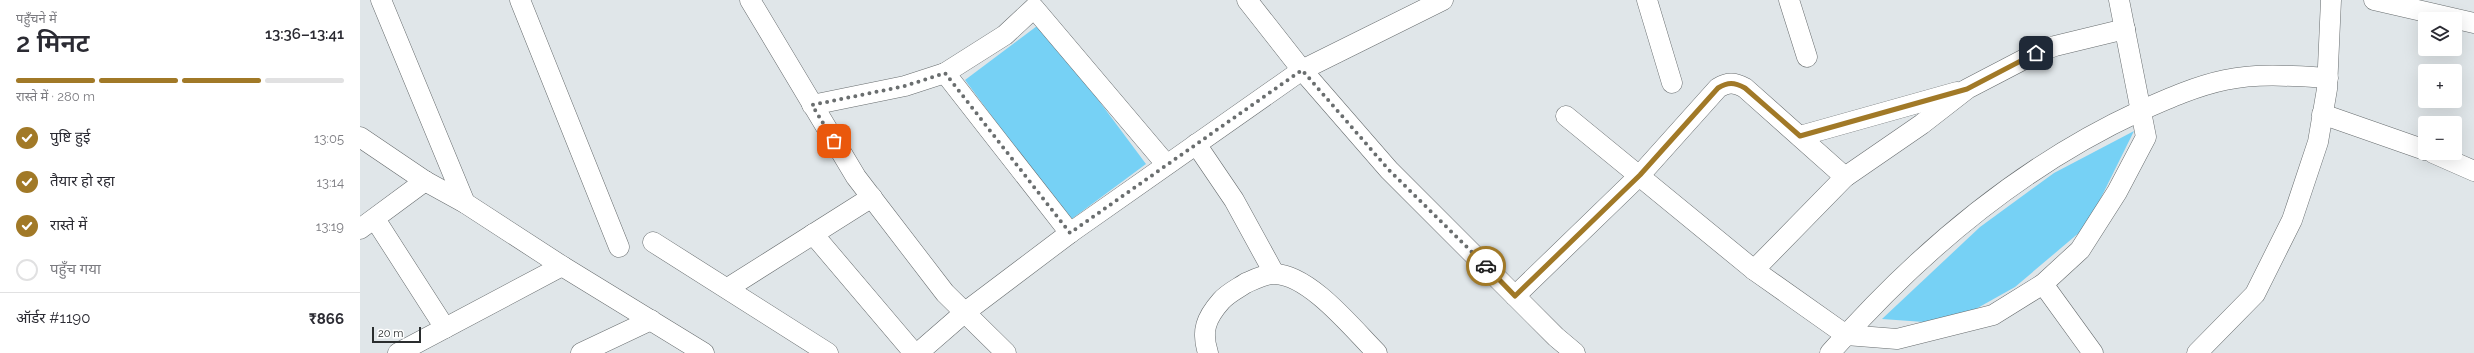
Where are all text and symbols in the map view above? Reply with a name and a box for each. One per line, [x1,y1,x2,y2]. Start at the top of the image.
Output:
text: पहुँचने में [16,11,57,26]
map controls [2418,12,2462,160]
button: layers [2418,12,2462,56]
text: 13:36–13:41 [265,25,344,43]
text: 2 मिनट [16,28,89,58]
pin [2019,36,2053,70]
icon: home [2025,42,2047,64]
button: + [2418,64,2462,108]
text: रास्ते में · 280 m [16,89,95,104]
button: − [2418,116,2462,160]
pin [817,124,851,158]
icon: check [16,127,38,149]
text: पुष्टि हुई [50,128,90,146]
icon: bag [823,130,845,152]
text: 13:05 [314,131,344,146]
icon: check [16,171,38,193]
text: तैयार हो रहा [50,172,115,190]
text: 13:14 [316,175,344,190]
icon: check [16,215,38,237]
text: रास्ते में [50,216,87,234]
text: 13:19 [316,219,344,234]
courier [1466,246,1506,286]
icon: car [1475,255,1497,277]
text: पहुँच गया [50,260,101,278]
text: ऑर्डर #1190 [16,309,90,327]
text: ₹866 [309,310,344,328]
scale bar [372,325,421,344]
text: 20 m [378,327,403,340]

